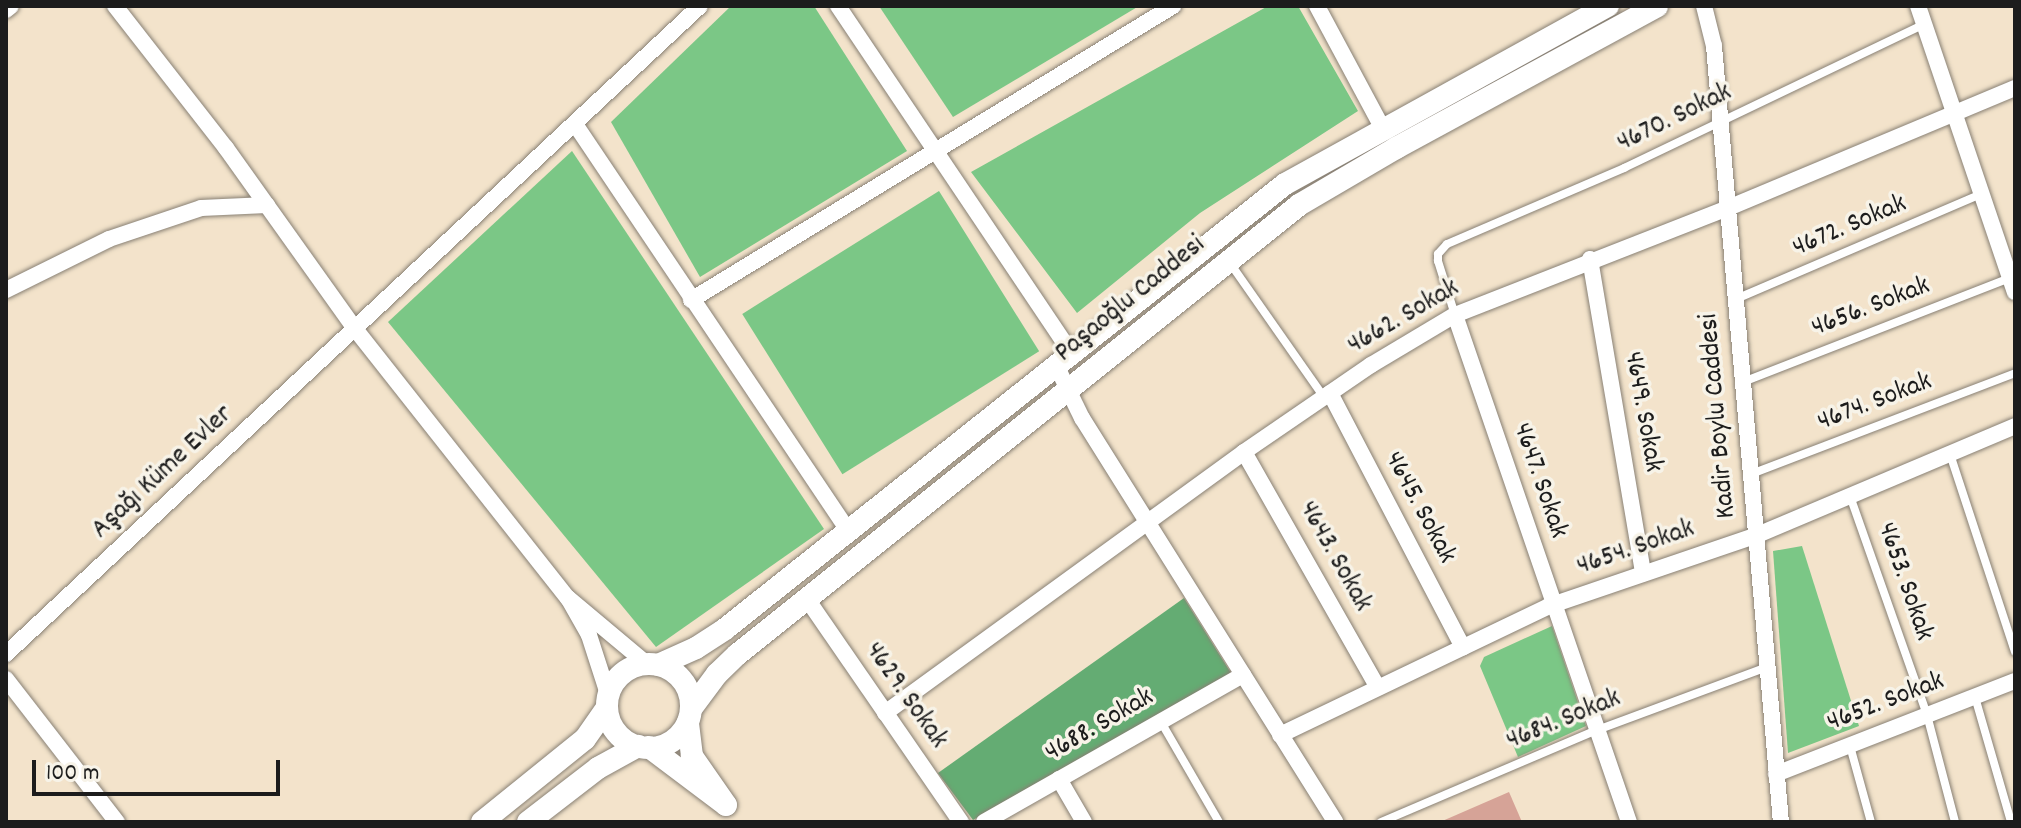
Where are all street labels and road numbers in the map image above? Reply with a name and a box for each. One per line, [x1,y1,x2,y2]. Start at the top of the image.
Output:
street label: 4670. Sokak [1612,77,1738,161]
street label: 4672. Sokak [1788,188,1912,266]
street label: Paşaoğlu Caddesi [1049,229,1213,371]
street label: 4656. Sokak [1807,270,1935,346]
street label: 4662. Sokak [1342,273,1466,363]
street label: Kadir Boylu Caddesi [1693,312,1745,520]
street label: 4649. Sokak [1615,349,1669,475]
street label: 4674. Sokak [1813,366,1937,440]
street label: Aşağı Küme Evler [85,399,241,547]
street label: 4647. Sokak [1504,419,1574,543]
street label: 4645. Sokak [1376,446,1462,570]
street label: 4643. Sokak [1290,496,1378,618]
street label: 4654. Sokak [1573,513,1699,585]
street label: 4653. Sokak [1868,519,1940,645]
street label: 4629. Sokak [856,636,954,756]
street label: 4652. Sokak [1823,665,1949,741]
street label: 4688. Sokak [1040,682,1160,770]
street label: 4684. Sokak [1502,683,1626,759]

